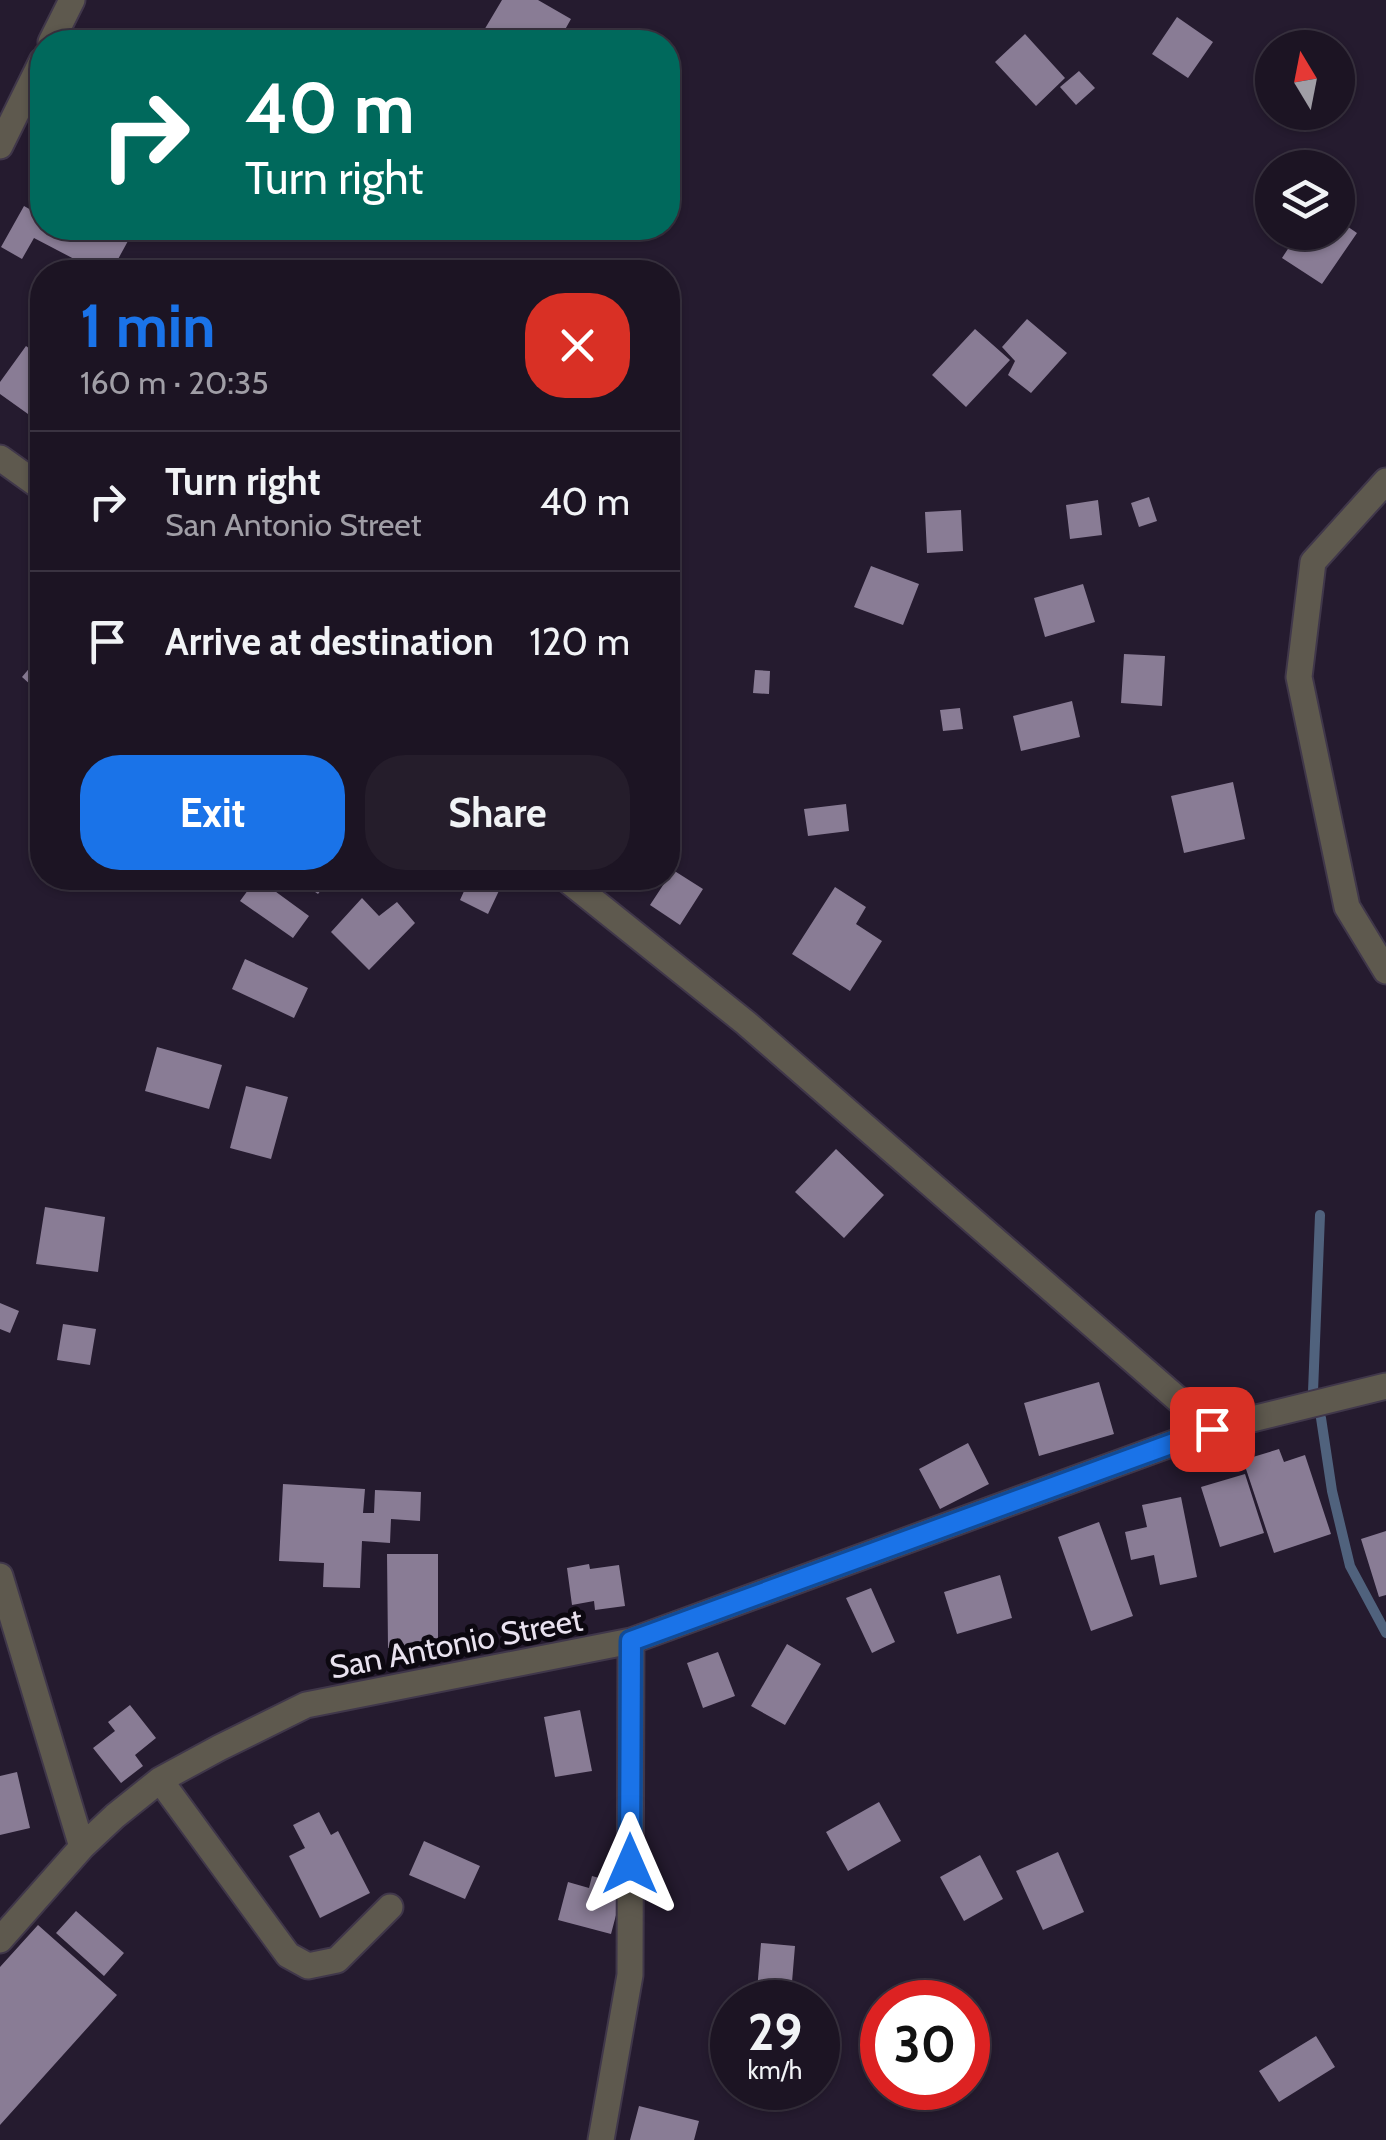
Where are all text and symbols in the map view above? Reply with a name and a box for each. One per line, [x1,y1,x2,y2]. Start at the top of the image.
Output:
north arrow [1255,30,1355,130]
map controls [1255,30,1355,250]
text: 40 m [245,65,414,151]
icon: right [80,70,210,200]
button: layers [1255,150,1355,250]
text: Turn right [245,151,424,205]
text: 1 min [80,289,215,362]
button: close [525,293,630,398]
text: 160 m · 20:35 [80,363,269,402]
text: Turn right [165,458,321,505]
icon: right [80,474,135,529]
text: 40 m [540,478,630,525]
text: San Antonio Street [165,505,421,544]
icon: arrive [80,614,135,669]
text: Arrive at destination [165,618,494,665]
text: 120 m [529,618,630,665]
button: Exit [80,755,345,870]
button: Share [365,755,630,870]
pin [1170,1387,1255,1472]
icon: arrive [1185,1402,1240,1457]
street label: San Antonio Street [326,1599,586,1687]
position arrow [578,1812,682,1916]
speed limit sign: 30 [860,1980,990,2110]
text: 29 [748,2002,802,2063]
text: km/h [748,2055,802,2085]

